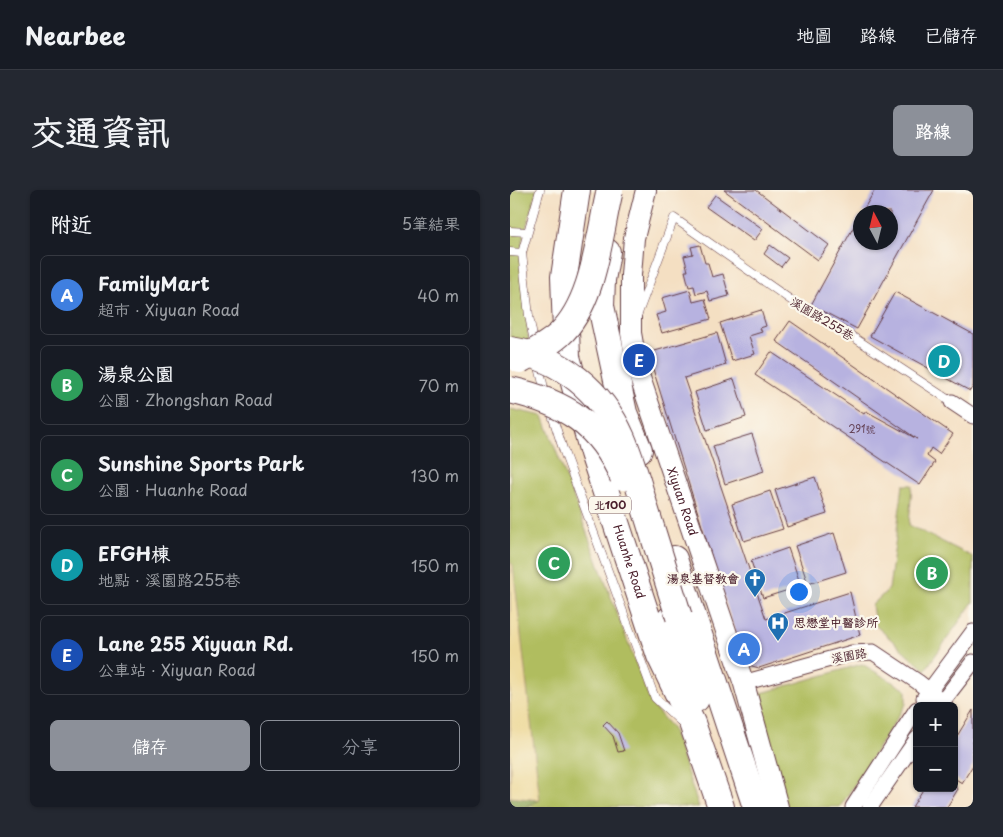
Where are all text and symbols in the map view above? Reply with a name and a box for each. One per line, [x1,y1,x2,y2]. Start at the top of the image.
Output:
text: Nearbee [25,17,126,53]
text: 地圖 [796,21,832,48]
text: 路線 [860,21,896,48]
text: 已儲存 [924,21,978,48]
text: 交通資訊 [30,104,170,157]
button: 路線 [893,105,973,156]
north arrow [853,205,898,250]
text: 附近 [50,207,92,239]
text: 5筆結果 [402,211,460,235]
text: FamilyMart [98,269,210,297]
text: A [61,283,73,307]
text: 40 m [417,283,459,307]
street label: 溪園路255巷 [787,292,858,344]
text: 超市 · Xiyuan Road [98,297,240,321]
pin: E [623,341,655,379]
pin: D [928,342,960,380]
text: 湯泉公園 [98,359,174,387]
text: B [62,373,72,397]
text: 70 m [419,373,459,397]
text: 公園 · Zhongshan Road [98,387,273,411]
house number: 291號 [848,421,876,436]
text: Sunshine Sports Park [98,449,304,477]
text: C [61,463,73,487]
text: 130 m [411,463,459,487]
street label: Xiyuan Road [663,465,703,538]
text: 公園 · Huanhe Road [98,477,248,501]
road number: 北100 [589,496,631,514]
street label: Huanhe Road [609,522,650,601]
text: EFGH棟 [98,539,170,567]
pin: C [538,544,570,582]
text: D [61,553,73,577]
text: 150 m [411,553,459,577]
pin: B [916,554,948,592]
text: 地點 · 溪園路255巷 [98,567,241,591]
church icon: 湯泉基督教會 [743,567,767,598]
place label: 湯泉基督教會 [667,569,739,587]
your location [786,579,812,605]
hospital icon: 思懋堂中醫診所 [766,611,790,642]
place label: 思懋堂中醫診所 [794,613,879,631]
text: Lane 255 Xiyuan Rd. [98,629,293,657]
pin: A [728,630,760,668]
text: E [62,643,72,667]
text: 150 m [411,643,459,667]
street label: 溪園路 [830,643,868,667]
text: 公車站 · Xiyuan Road [98,657,256,681]
map controls [913,702,958,792]
button: + [913,702,958,747]
button: 儲存 [50,720,250,771]
button: 分享 [260,720,460,771]
button: − [913,747,958,792]

